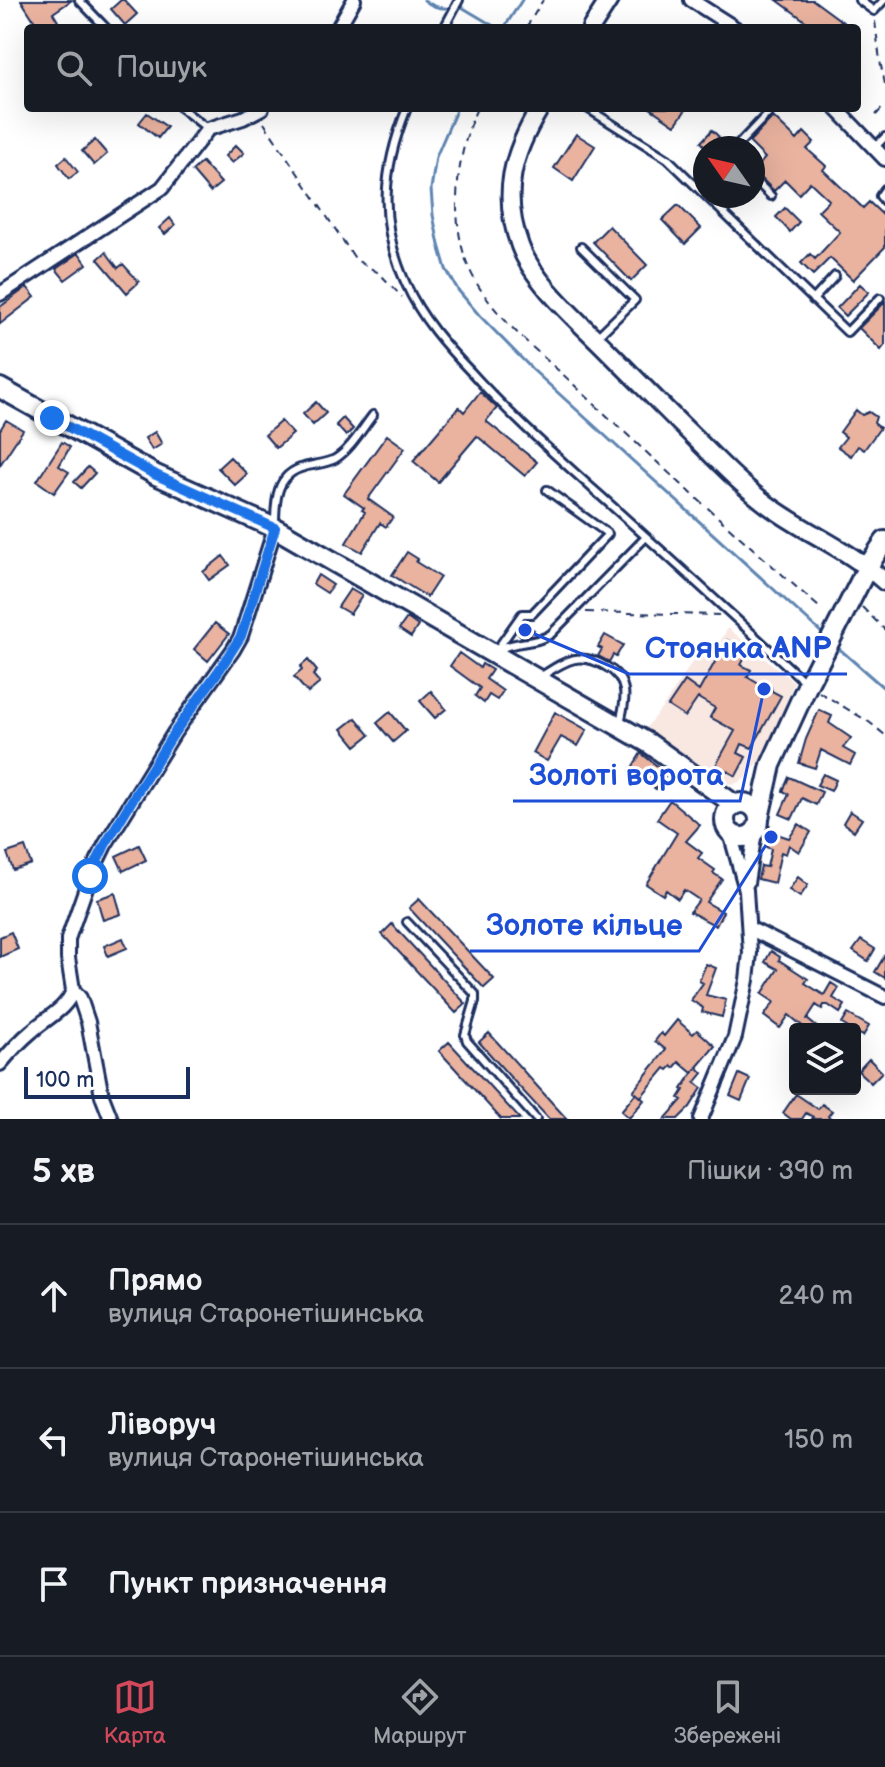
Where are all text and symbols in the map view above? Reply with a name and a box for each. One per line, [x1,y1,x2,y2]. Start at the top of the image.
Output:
search box [24,24,861,112]
icon: search [52,46,96,90]
text: Пошук [116,50,207,86]
north arrow [693,136,765,208]
route end [34,400,70,436]
callout: Стоянка ANP [629,620,847,674]
text: Стоянка ANP [645,631,832,667]
callout: Золоті ворота [513,747,740,801]
text: Золоті ворота [528,758,724,794]
route start [72,858,108,894]
callout: Золоте кільце [470,897,699,951]
text: Золоте кільце [485,908,683,944]
map controls [789,1023,861,1095]
button: layers [789,1023,861,1095]
scale bar [24,1063,190,1099]
text: 100 m [36,1067,95,1094]
text: 5 хв [32,1151,95,1192]
text: Пішки · 390 m [687,1156,853,1187]
text: Прямо [108,1263,202,1299]
icon: ahead [32,1274,76,1318]
text: 240 m [778,1281,853,1312]
text: вулиця Старонетішинська [108,1299,424,1330]
text: Ліворуч [108,1407,216,1443]
icon: left [32,1418,76,1462]
text: 150 m [784,1425,853,1456]
text: вулиця Старонетішинська [108,1443,424,1474]
icon: arrive [32,1562,76,1606]
text: Пункт призначення [108,1566,387,1602]
tab: Карта [104,1675,166,1750]
tab: Маршрут [373,1675,467,1750]
tab: Збережені [674,1675,781,1750]

